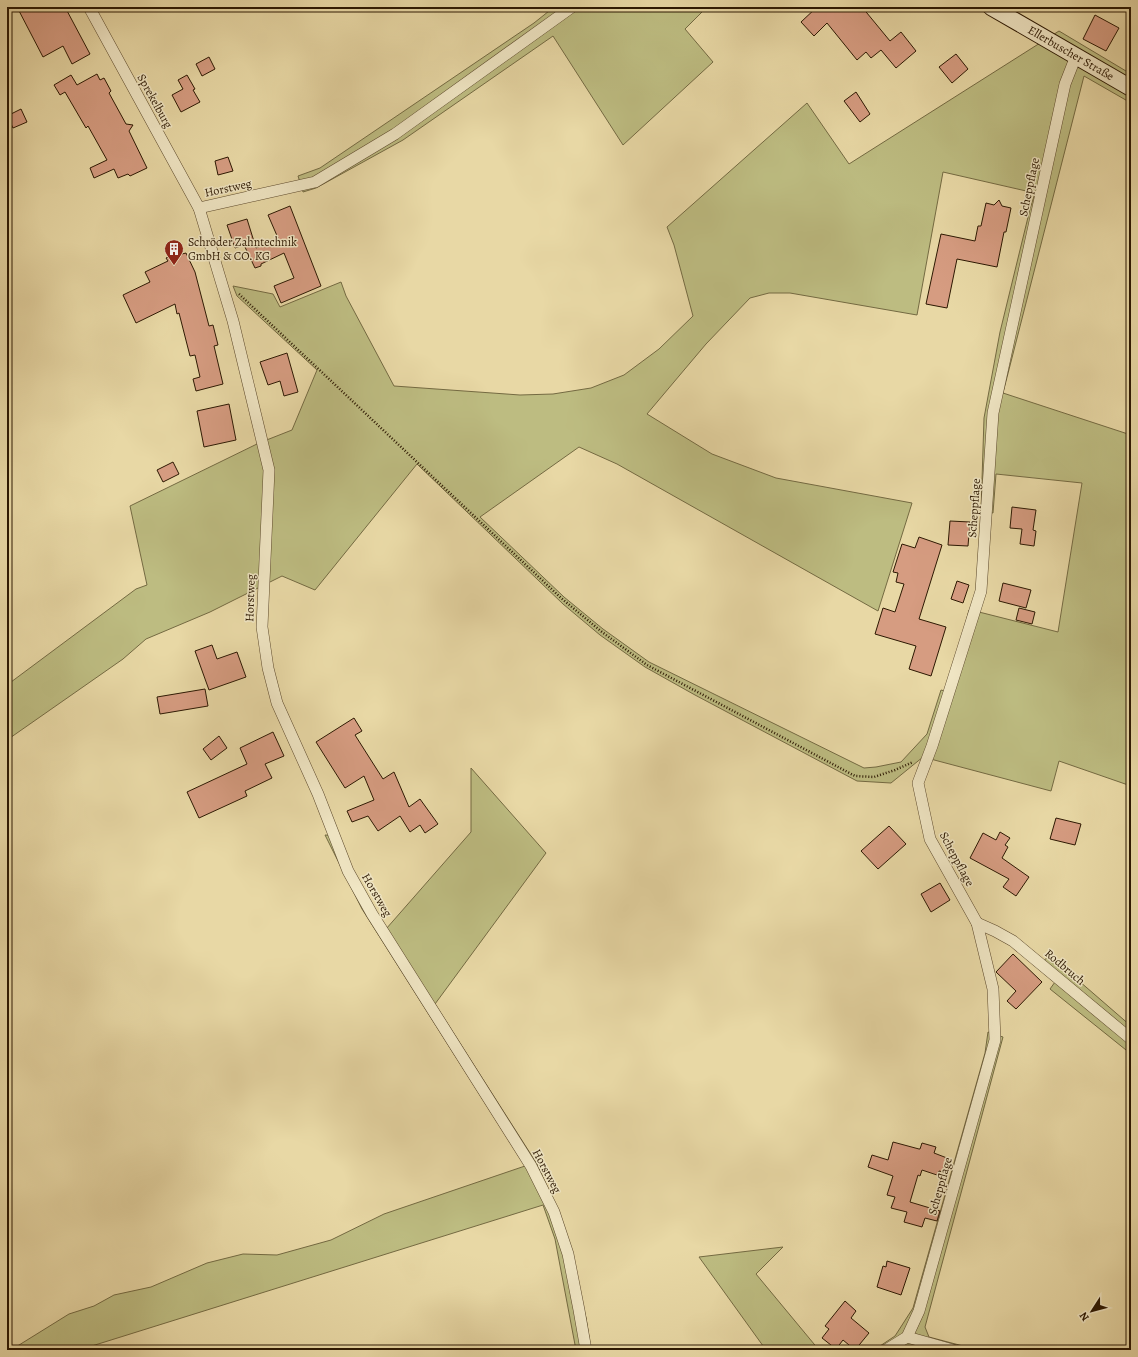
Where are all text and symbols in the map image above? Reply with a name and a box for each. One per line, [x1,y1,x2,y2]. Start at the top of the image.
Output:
street label: Ellerbuscher Straße [1025,22,1117,84]
street label: Sprekelburg [134,71,176,131]
street label: Scheppflage [1015,156,1043,218]
street label: Horstweg [203,175,253,201]
place label: Schröder Zahntechnik GmbH & CO. KG [188,234,297,264]
building icon: Schröder Zahntechnik GmbH & CO. KG [163,238,185,266]
street label: Scheppflage [964,478,984,538]
street label: Horstweg [241,574,259,622]
street label: Scheppflage [936,829,978,889]
street label: Horstweg [358,870,396,920]
street label: Rodbruch [1041,945,1089,989]
street label: Horstweg [529,1146,565,1196]
street label: Scheppflage [924,1155,956,1217]
north arrow [1072,1291,1112,1331]
text: N [1076,1309,1093,1324]

